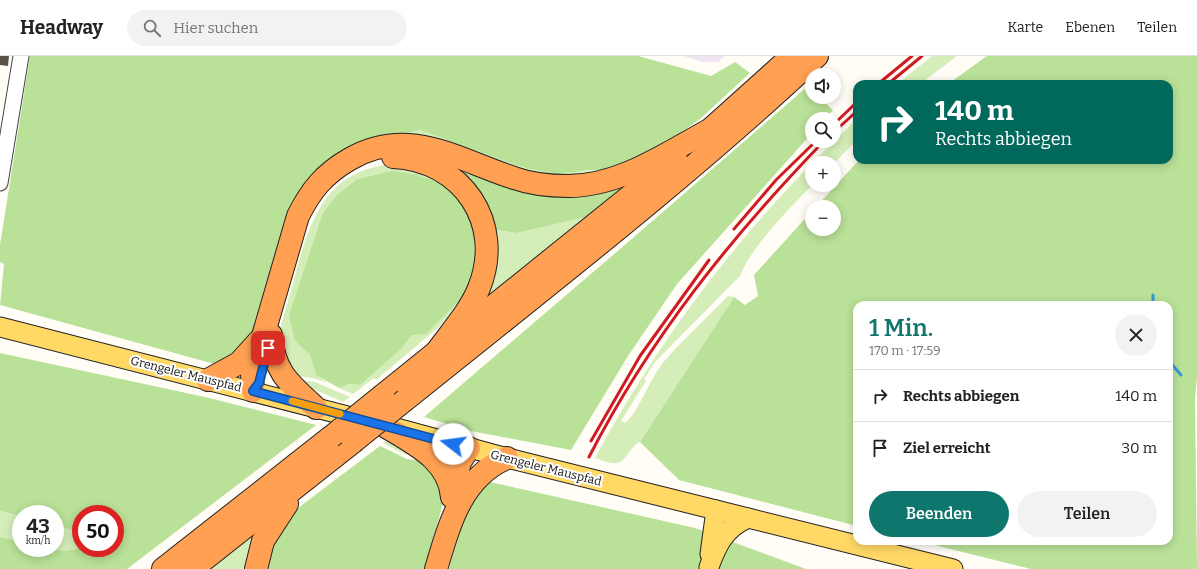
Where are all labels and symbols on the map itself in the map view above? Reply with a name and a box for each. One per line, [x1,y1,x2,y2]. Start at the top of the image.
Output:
pin [251,331,285,365]
street label: Grengeler Mauspfad [129,353,243,395]
position arrow [432,423,474,465]
street label: Grengeler Mauspfad [489,447,603,489]
speed limit sign: 50 [72,505,124,557]

